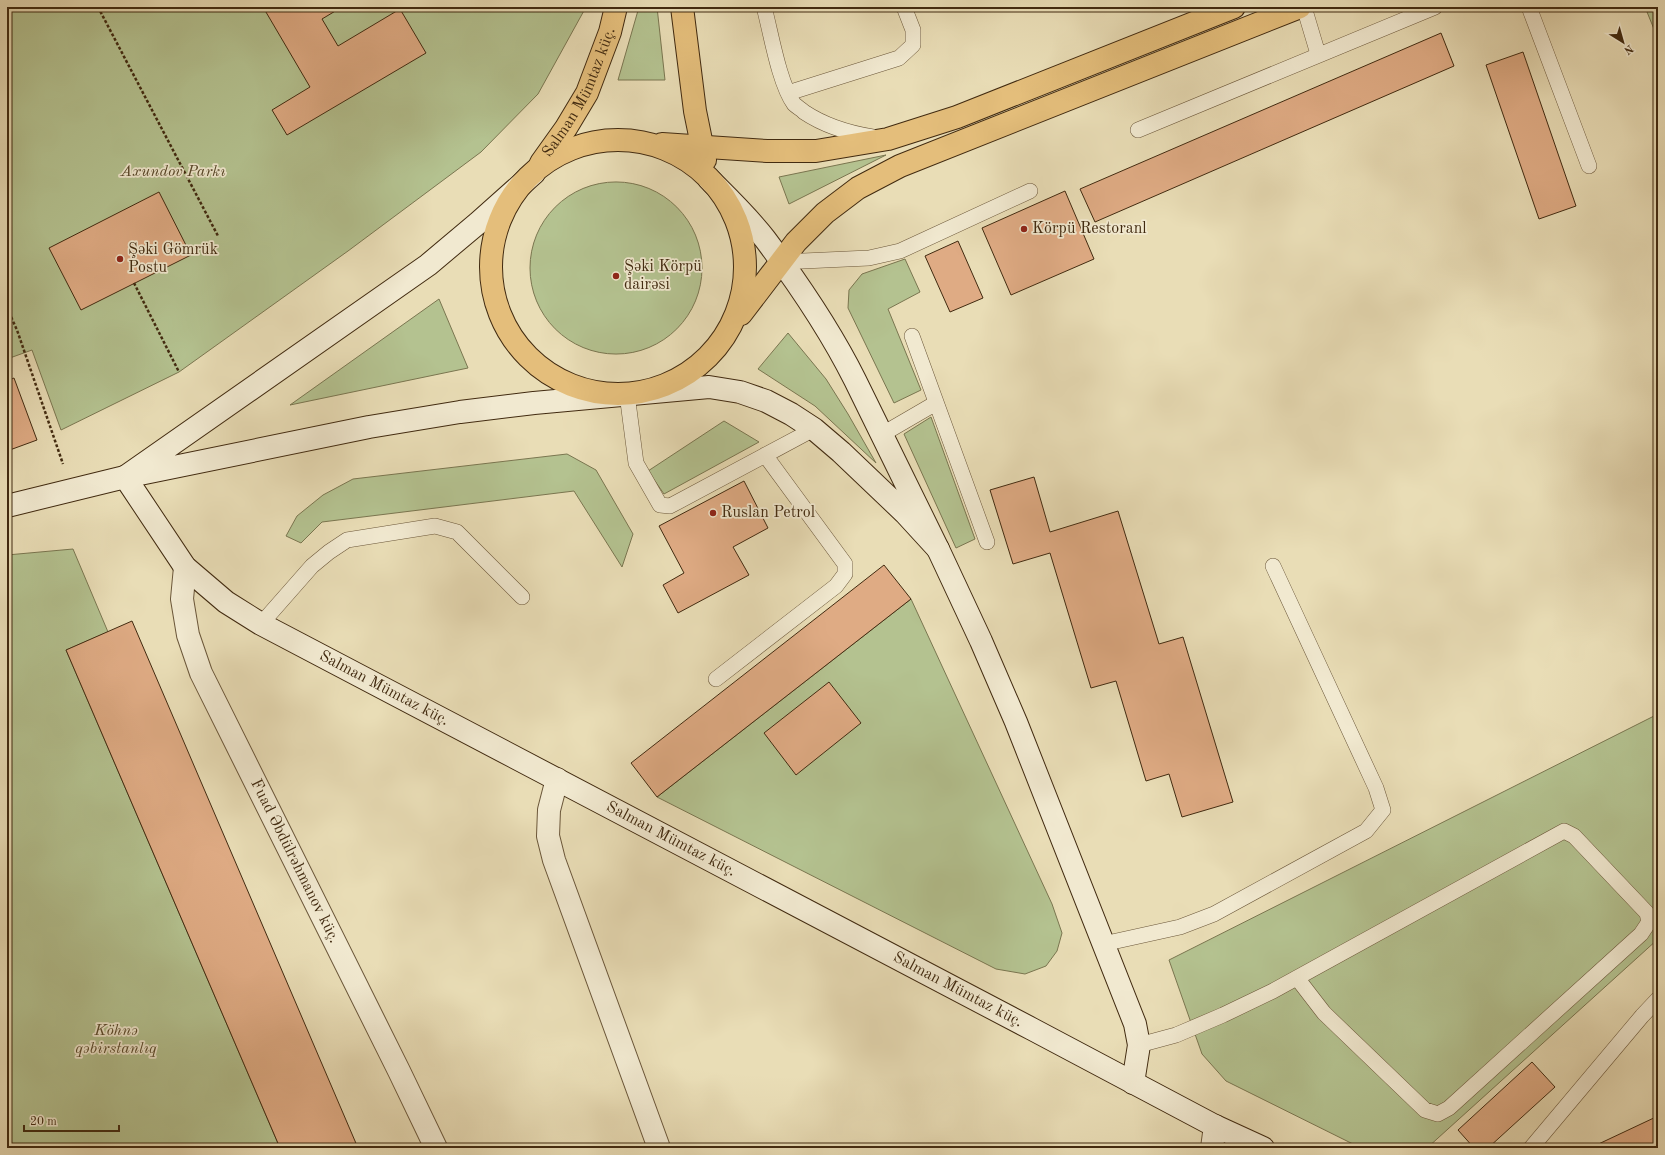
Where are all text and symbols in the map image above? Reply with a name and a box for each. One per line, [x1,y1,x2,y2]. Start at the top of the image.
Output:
north arrow [1603,22,1643,62]
street label: Salman Mümtaz küç. [540,26,619,160]
text: N [1621,42,1635,56]
park label: Axundov Parkı [119,164,226,180]
place label: Körpü Restoranl [1032,221,1147,237]
marker: Körpü Restoranl [1019,224,1029,234]
place label: Şəki Gömrük Postu [128,242,218,276]
marker: Şəki Gömrük Postu [115,254,125,264]
place label: Şəki Körpü dairəsi [624,259,702,293]
marker: Şəki Körpü dairəsi [611,271,621,281]
place label: Ruslan Petrol [721,505,815,521]
marker: Ruslan Petrol [708,508,718,518]
street label: Salman Mümtaz küç. [317,648,452,729]
street label: Fuad Əbdülrəhmanov küç. [247,777,342,946]
street label: Salman Mümtaz küç. [604,799,738,880]
street label: Salman Mümtaz küç. [890,949,1025,1031]
park label: Köhnə qəbirstanlıq [75,1023,157,1057]
scale bar [24,1107,119,1133]
text: 20 m [30,1116,57,1128]

